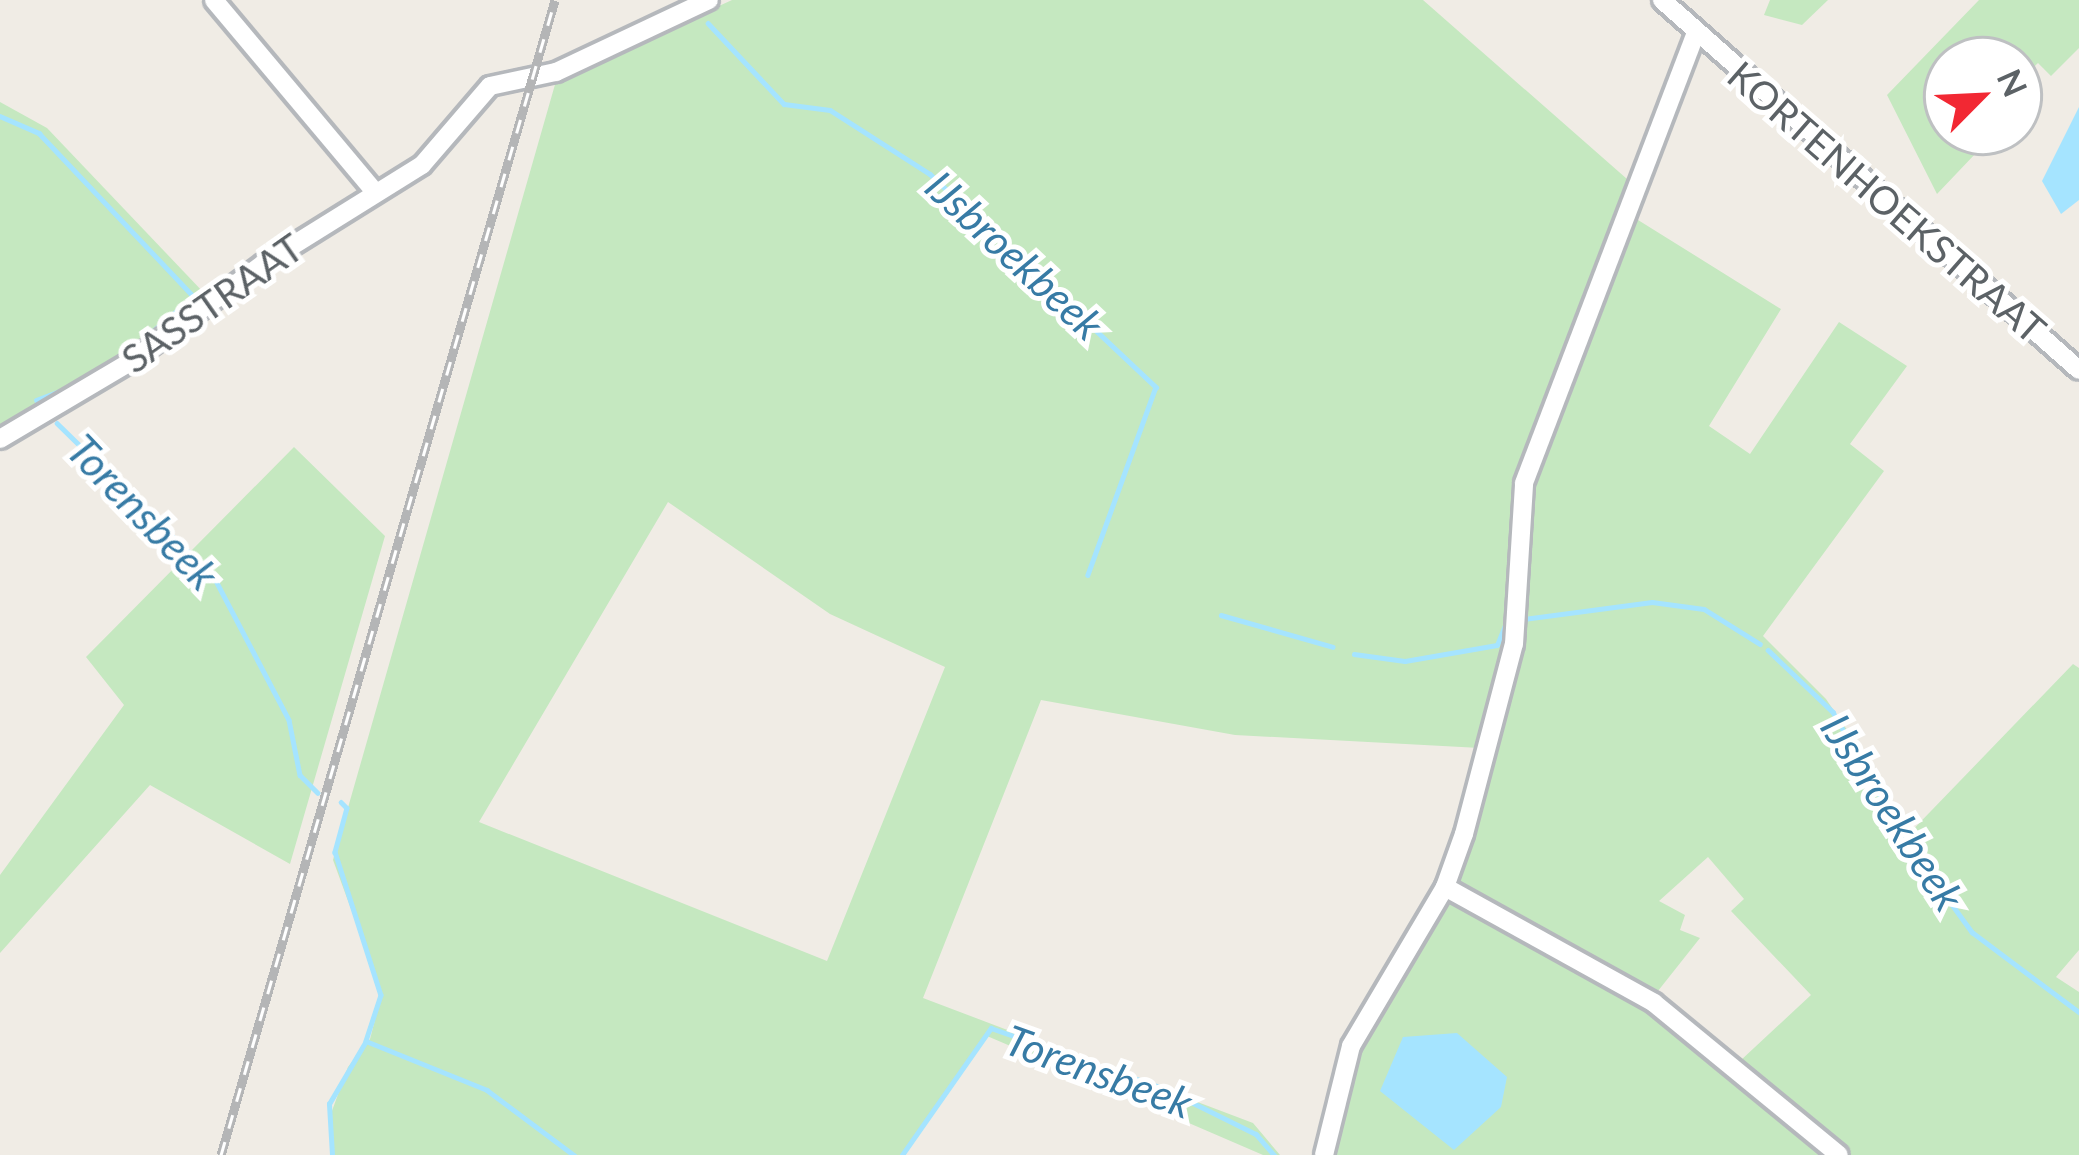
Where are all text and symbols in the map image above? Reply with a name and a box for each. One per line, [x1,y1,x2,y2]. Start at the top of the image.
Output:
north arrow [1923,36,2043,156]
street label: KORTENHOEKSTRAAT [1719,51,2055,353]
water label: IJsbroekbeek [916,160,1114,350]
street label: SASSTRAAT [113,224,311,382]
water label: Torensbeek [57,424,229,600]
water label: IJsbroekbeek [1811,704,1975,920]
water label: Torensbeek [999,1014,1199,1128]

